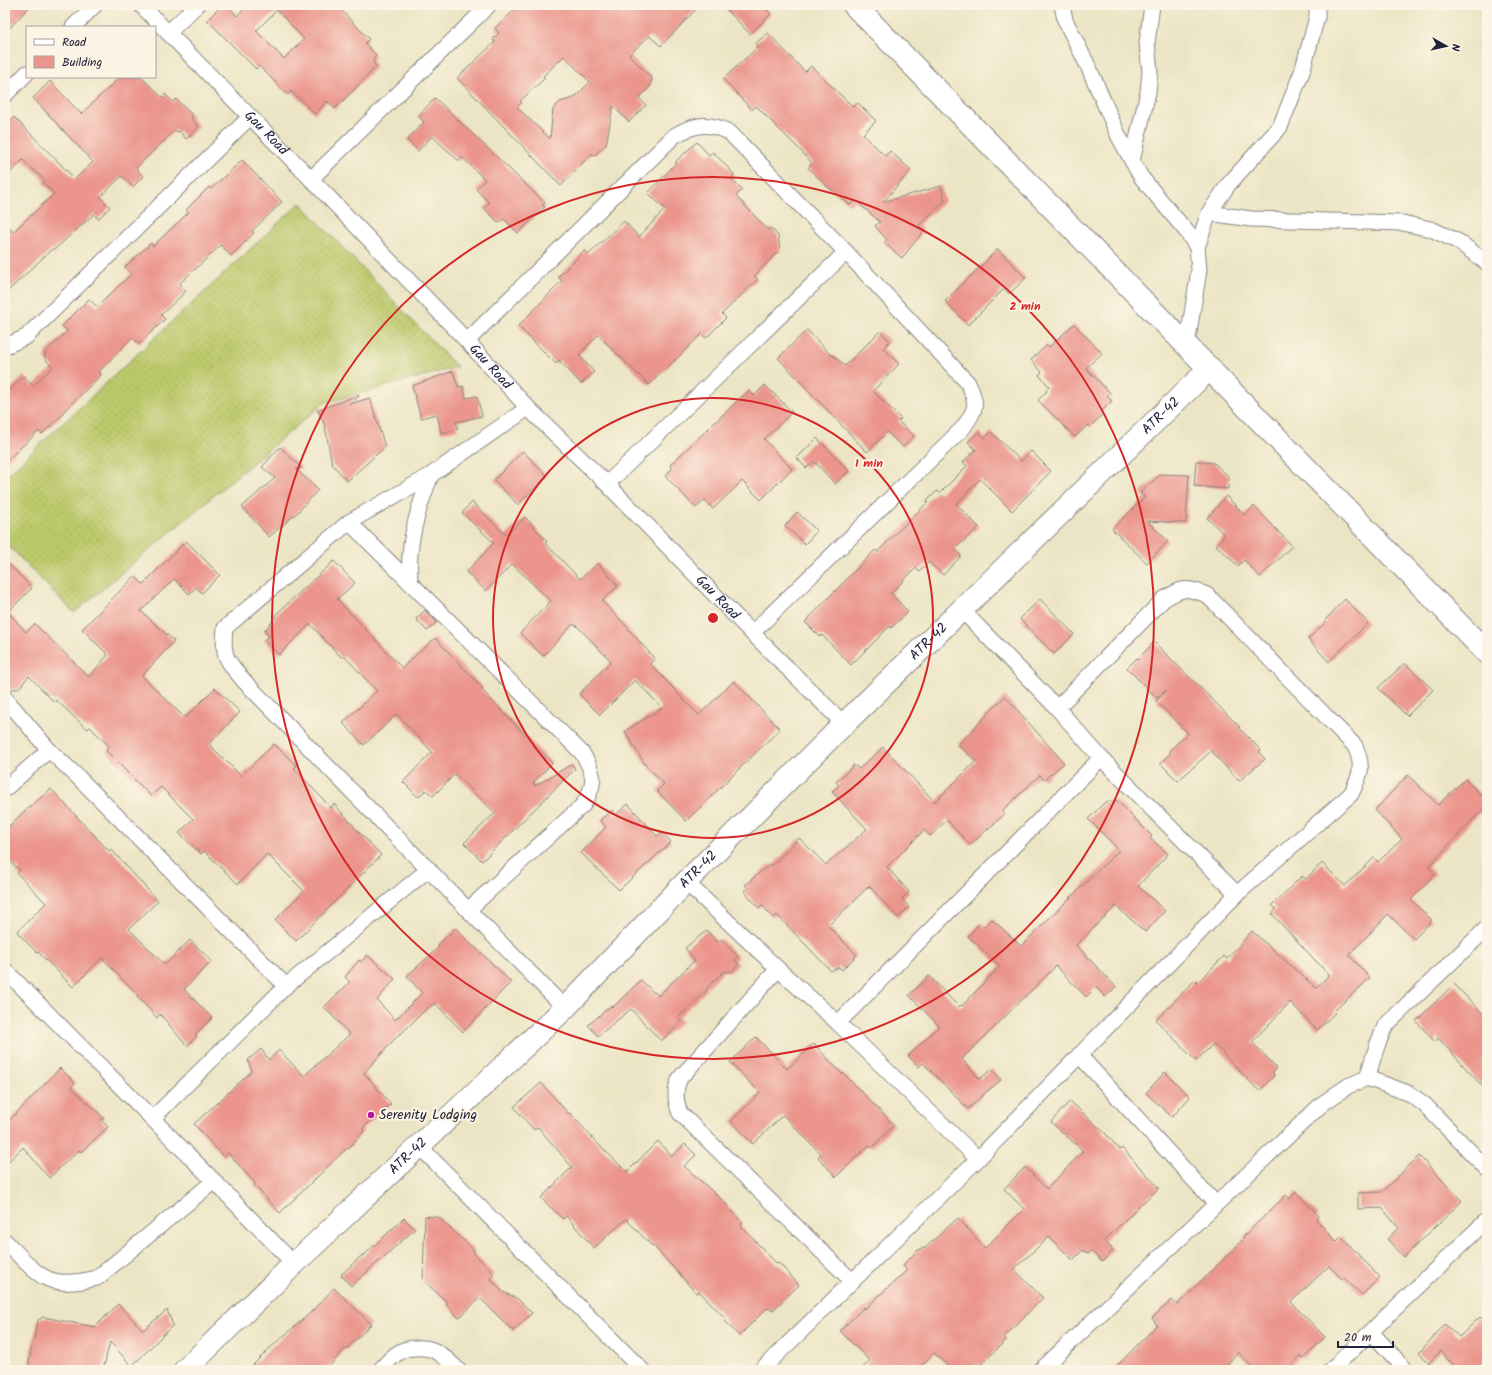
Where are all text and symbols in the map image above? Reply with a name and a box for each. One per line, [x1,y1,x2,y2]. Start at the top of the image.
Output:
legend [26,26,156,78]
north arrow [1426,26,1466,66]
text: Road [62,33,87,52]
text: N [1446,43,1464,52]
text: Building [62,53,102,72]
street label: Gau Road [239,105,294,161]
text: 2 min [1009,297,1041,316]
street label: Gau Road [464,339,518,395]
street label: ATR-42 [1137,392,1185,440]
text: 1 min [855,454,883,473]
street label: Gau Road [690,570,746,626]
centre of rings [706,611,720,625]
street label: ATR-42 [904,618,953,666]
street label: ATR-42 [674,845,723,894]
place label: Serenity Lodging [379,1104,477,1126]
marker: Serenity Lodging [366,1110,376,1120]
street label: ATR-42 [384,1132,433,1180]
scale bar [1338,1323,1393,1349]
text: 20 m [1344,1328,1372,1347]

